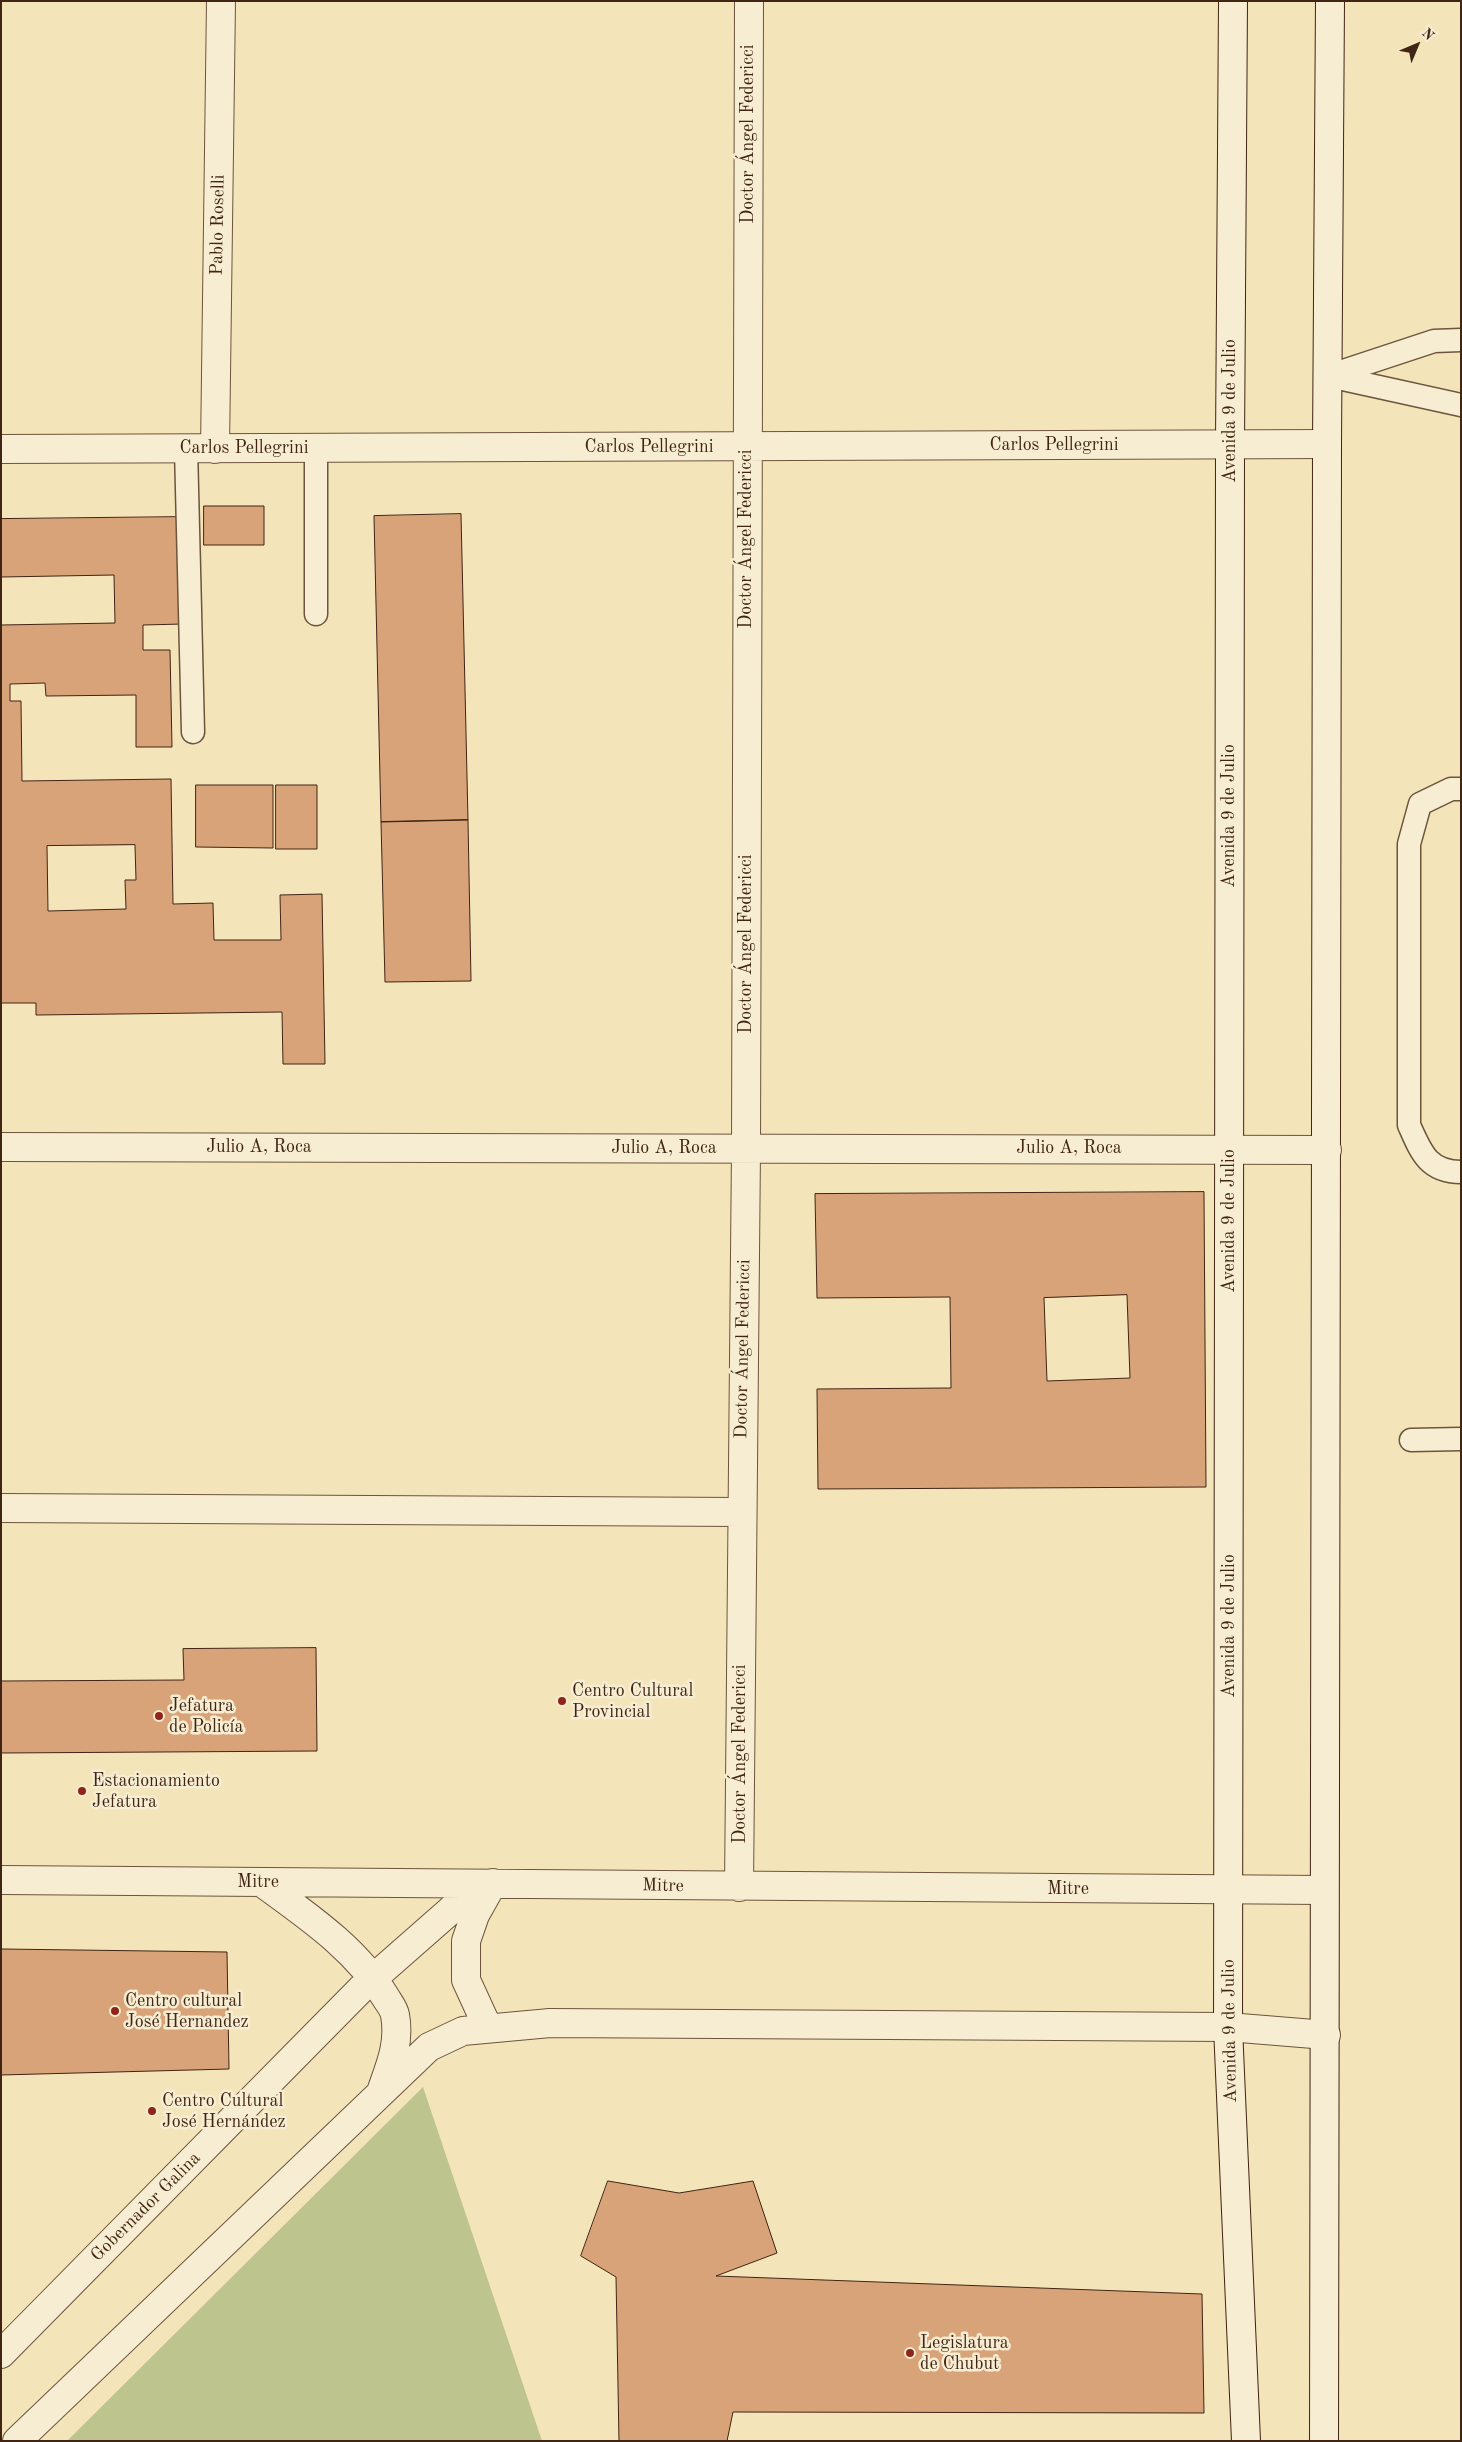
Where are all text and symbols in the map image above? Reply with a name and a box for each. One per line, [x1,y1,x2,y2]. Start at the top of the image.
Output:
north arrow [1392,20,1442,70]
text: N [1419,26,1436,43]
street label: Doctor Ángel Federicci [737,44,759,224]
street label: Pablo Roselli [206,174,230,276]
street label: Avenida 9 de Julio [1219,339,1241,483]
street label: Carlos Pellegrini [989,434,1119,456]
street label: Carlos Pellegrini [584,436,714,458]
street label: Carlos Pellegrini [179,437,309,459]
street label: Doctor Ángel Federicci [735,449,757,629]
street label: Avenida 9 de Julio [1218,744,1240,888]
street label: Doctor Ángel Federicci [735,854,757,1034]
street label: Julio A, Roca [206,1136,312,1158]
street label: Julio A, Roca [611,1137,717,1159]
street label: Julio A, Roca [1016,1137,1122,1159]
street label: Avenida 9 de Julio [1218,1149,1240,1293]
street label: Doctor Ángel Federicci [731,1259,755,1439]
street label: Avenida 9 de Julio [1218,1554,1240,1698]
street label: Doctor Ángel Federicci [729,1664,751,1844]
place label: Centro Cultural Provincial [572,1680,693,1722]
place label: Jefatura de Policía [169,1695,243,1738]
marker: Centro Cultural Provincial [556,1695,568,1707]
marker: Jefatura de Policía [153,1710,165,1722]
place label: Estacionamiento Jefatura [92,1770,220,1812]
marker: Estacionamiento Jefatura [76,1785,88,1797]
street label: Mitre [237,1871,279,1893]
street label: Mitre [642,1875,684,1897]
street label: Mitre [1047,1878,1089,1900]
street label: Avenida 9 de Julio [1218,1959,1242,2103]
place label: Centro cultural José Hernandez [125,1990,249,2032]
marker: Centro cultural José Hernandez [109,2005,121,2017]
place label: Centro Cultural José Hernández [162,2090,286,2132]
marker: Centro Cultural José Hernández [146,2105,158,2117]
street label: Gobernador Galina [87,2148,205,2266]
place label: Legislatura de Chubut [920,2332,1009,2374]
marker: Legislatura de Chubut [904,2347,916,2359]

